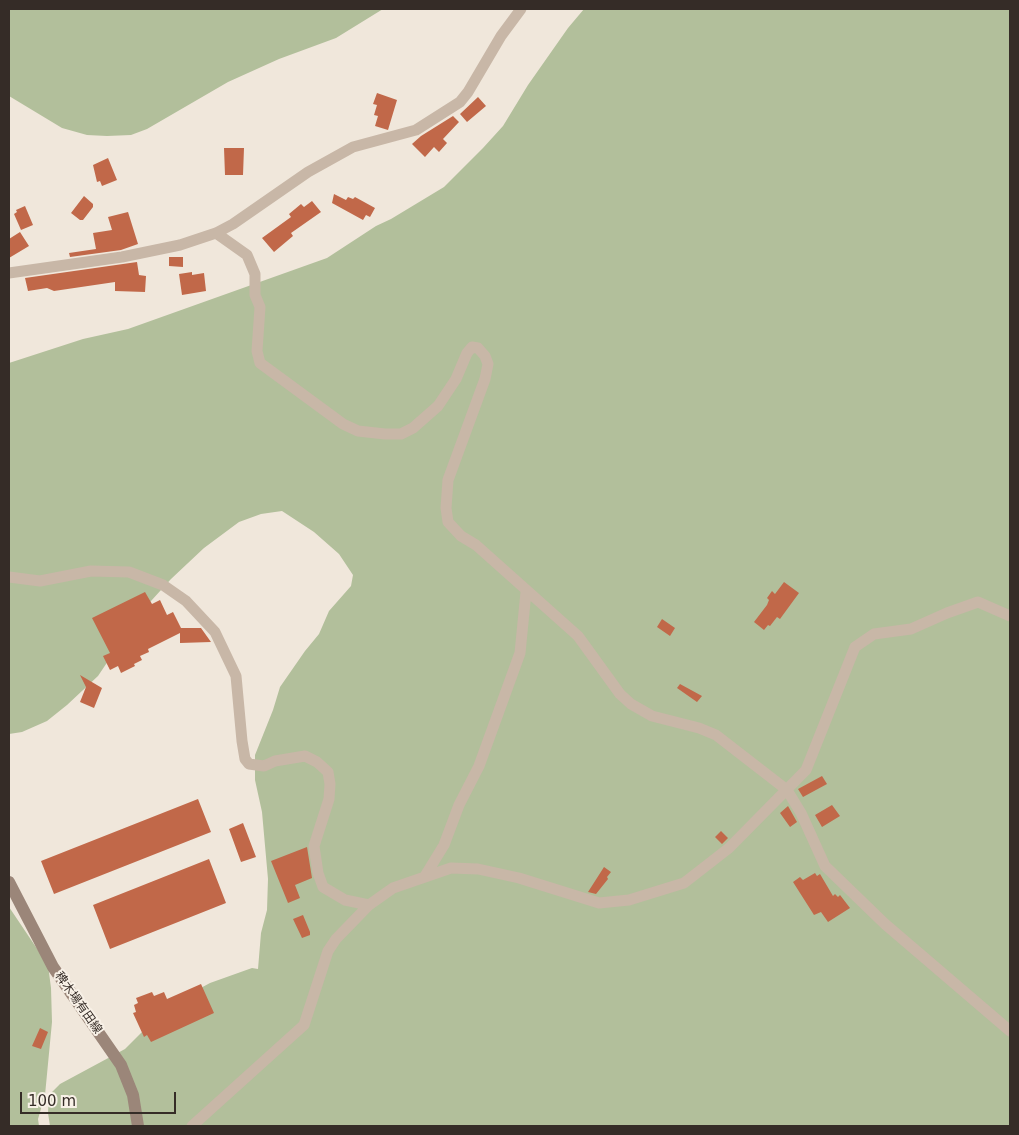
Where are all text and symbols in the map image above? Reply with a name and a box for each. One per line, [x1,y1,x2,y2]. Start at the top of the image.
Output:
street label: 稗木場有田線 [51,969,105,1037]
scale bar [22,1082,179,1114]
text: 100 m [28,1092,76,1110]

